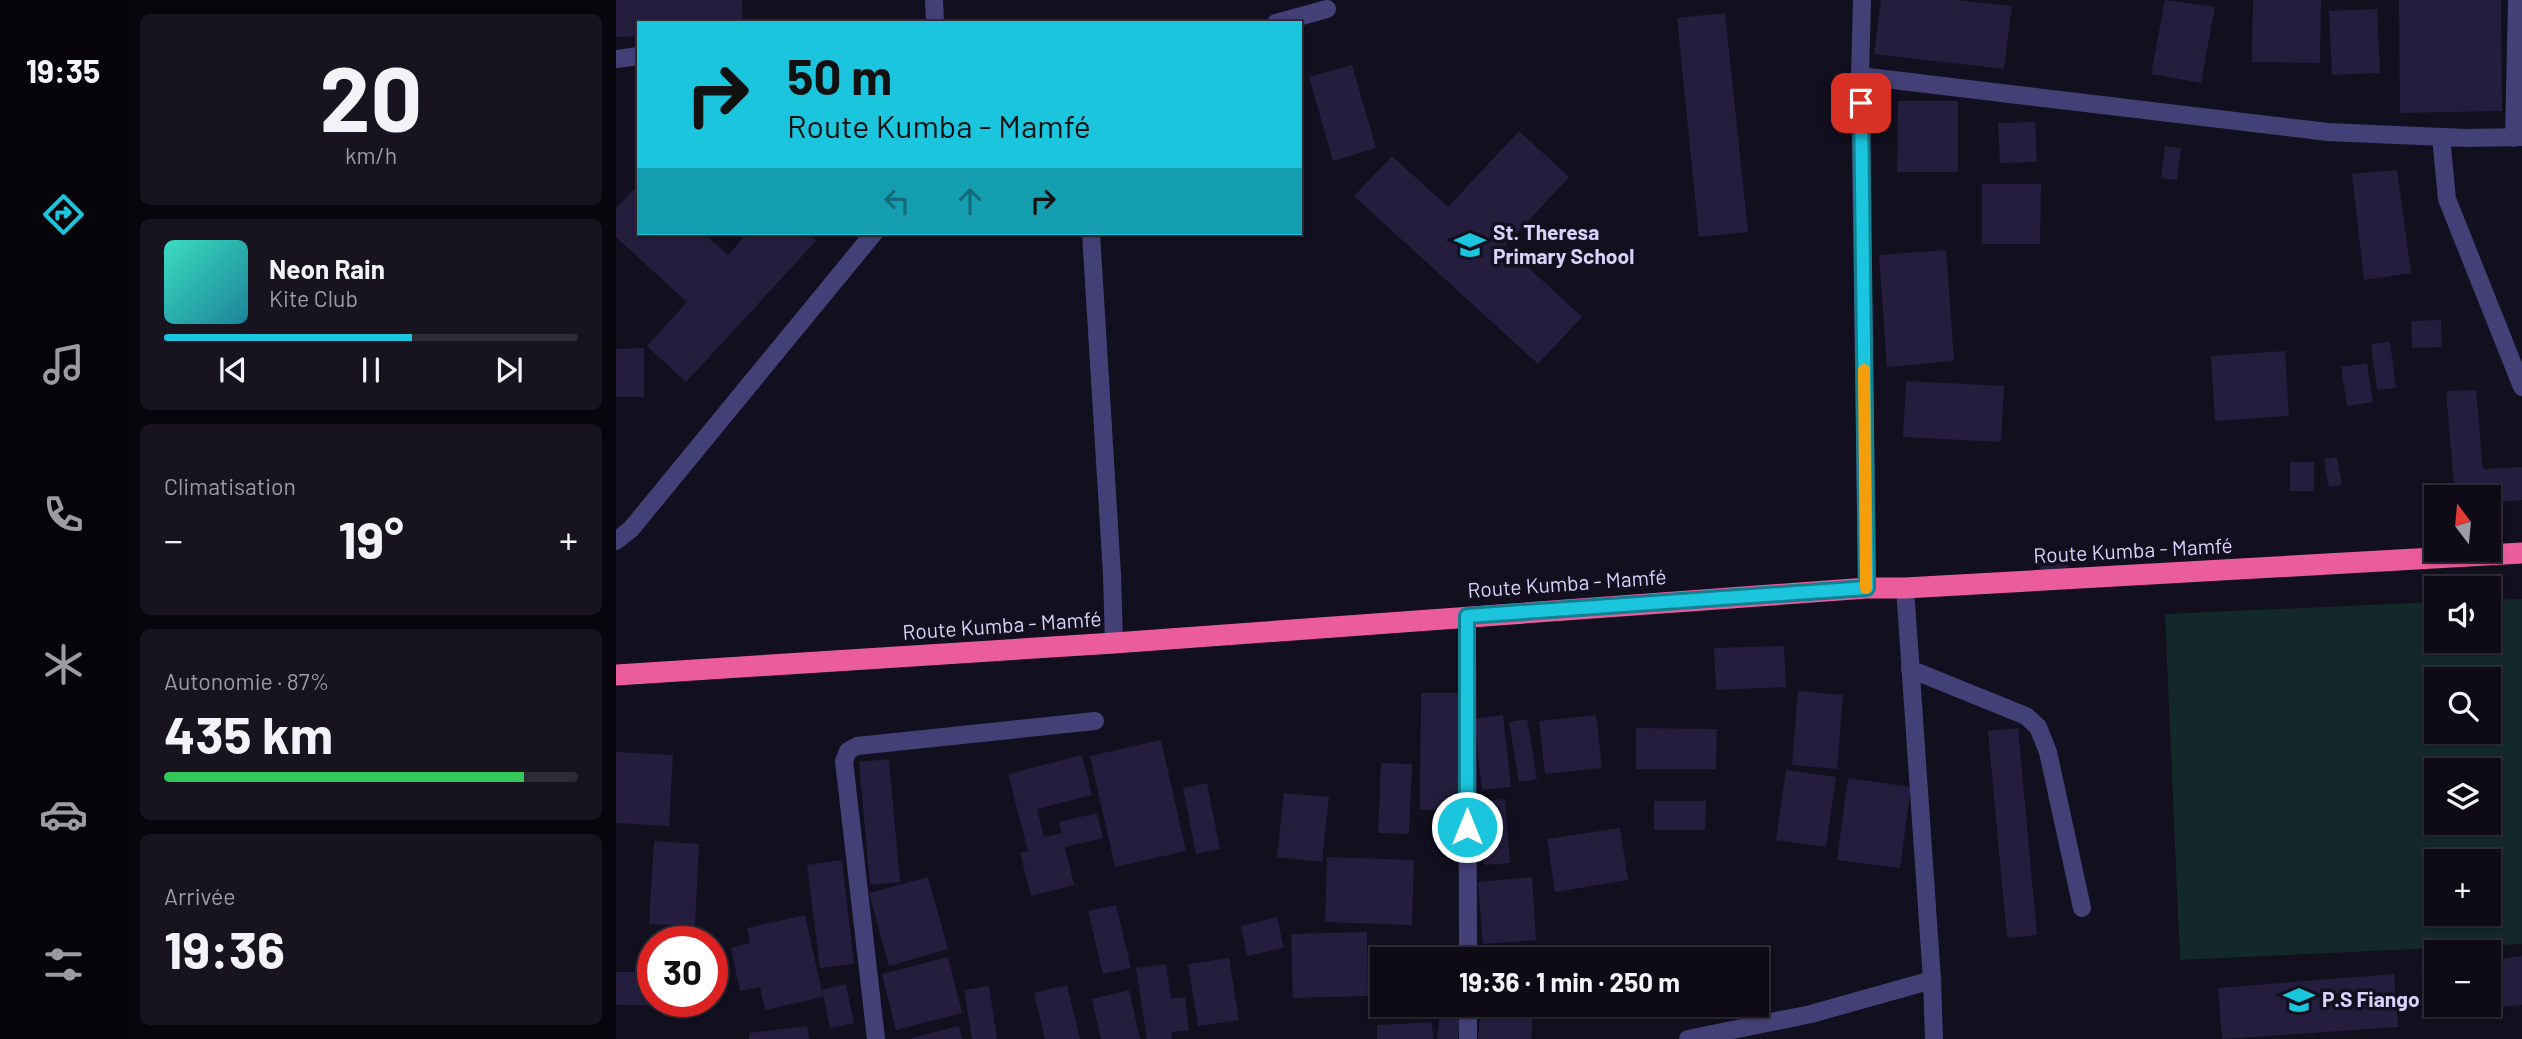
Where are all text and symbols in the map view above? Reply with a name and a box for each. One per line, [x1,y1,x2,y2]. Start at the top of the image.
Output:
text: 20 [320,41,422,150]
text: 50 m [787,46,892,105]
icon: right [672,49,763,140]
text: 19:35 [26,51,100,89]
pin [1831,73,1891,133]
icon: arrive [1842,84,1880,122]
text: Route Kumba - Mamfé [787,106,1091,144]
text: km/h [345,141,397,169]
icon: left [878,182,916,220]
icon: ahead [951,182,989,220]
icon: right [1024,182,1062,220]
icon: directions [39,190,88,239]
place label: St. Theresa Primary School [1493,219,1634,268]
school or university icon: St. Theresa Primary School [1453,228,1487,262]
text: Neon Rain [269,253,385,284]
text: Kite Club [269,284,358,312]
icon: music [39,340,88,389]
icon: previous [214,351,252,389]
icon: pause [352,351,390,389]
icon: next [490,351,528,389]
text: Climatisation [164,472,296,500]
north arrow [2424,485,2501,562]
map controls [2424,485,2501,1017]
icon: phone [39,490,88,539]
text: 19° [338,507,404,569]
text: − [164,516,183,562]
text: + [559,516,578,562]
street label: Route Kumba - Mamfé [2033,532,2233,567]
street label: Route Kumba - Mamfé [1467,563,1667,602]
button: sound [2424,576,2501,653]
street label: Route Kumba - Mamfé [902,605,1102,644]
icon: climate [39,640,88,689]
text: Autonomie · 87% [164,667,329,695]
button: search [2424,667,2501,744]
text: 435 km [164,702,333,764]
button: layers [2424,758,2501,835]
icon: car [39,790,88,839]
position arrow [1430,790,1504,864]
button: + [2424,849,2501,926]
text: Arrivée [164,882,236,910]
text: 19:36 [164,917,285,979]
speed limit sign: 30 [637,926,728,1017]
icon: filters [39,940,88,989]
button: − [2424,940,2501,1017]
text: 19:36 · 1 min · 250 m [1459,966,1680,997]
school or university icon: P.S Fiango [2282,983,2316,1017]
place label: P.S Fiango [2322,986,2420,1011]

